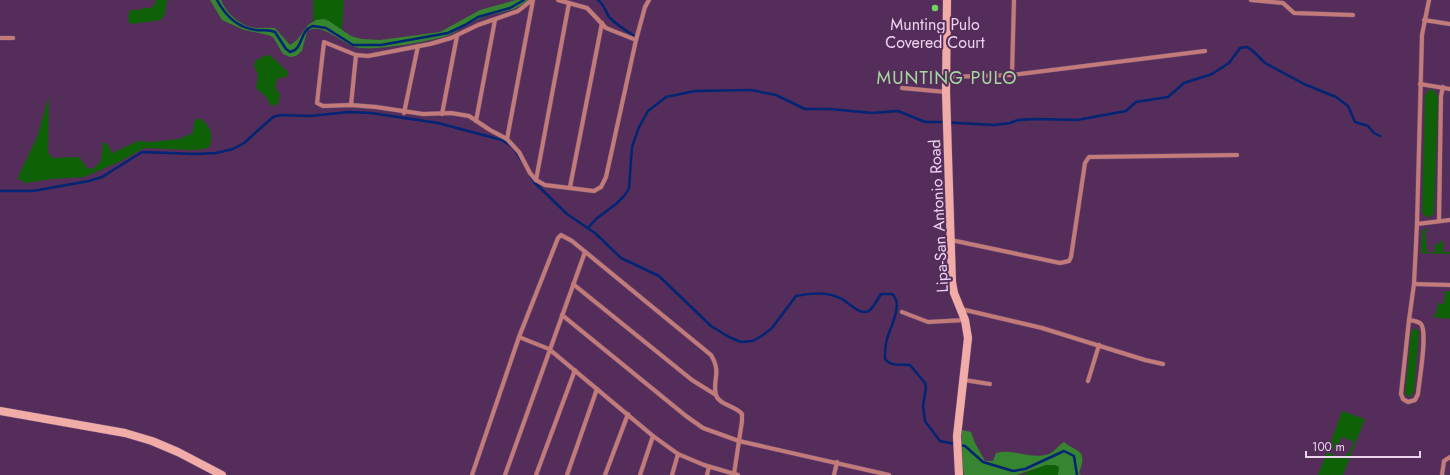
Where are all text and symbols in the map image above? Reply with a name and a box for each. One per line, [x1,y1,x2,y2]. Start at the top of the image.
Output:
marker: Munting Pulo Covered Court [930,3,940,13]
place label: Munting Pulo Covered Court [885,13,985,54]
district label: MUNTING PULO [877,65,1017,91]
street label: Lipa-San Antonio Road [923,139,954,293]
scale bar [1306,433,1420,459]
text: 100 m [1312,438,1345,456]

